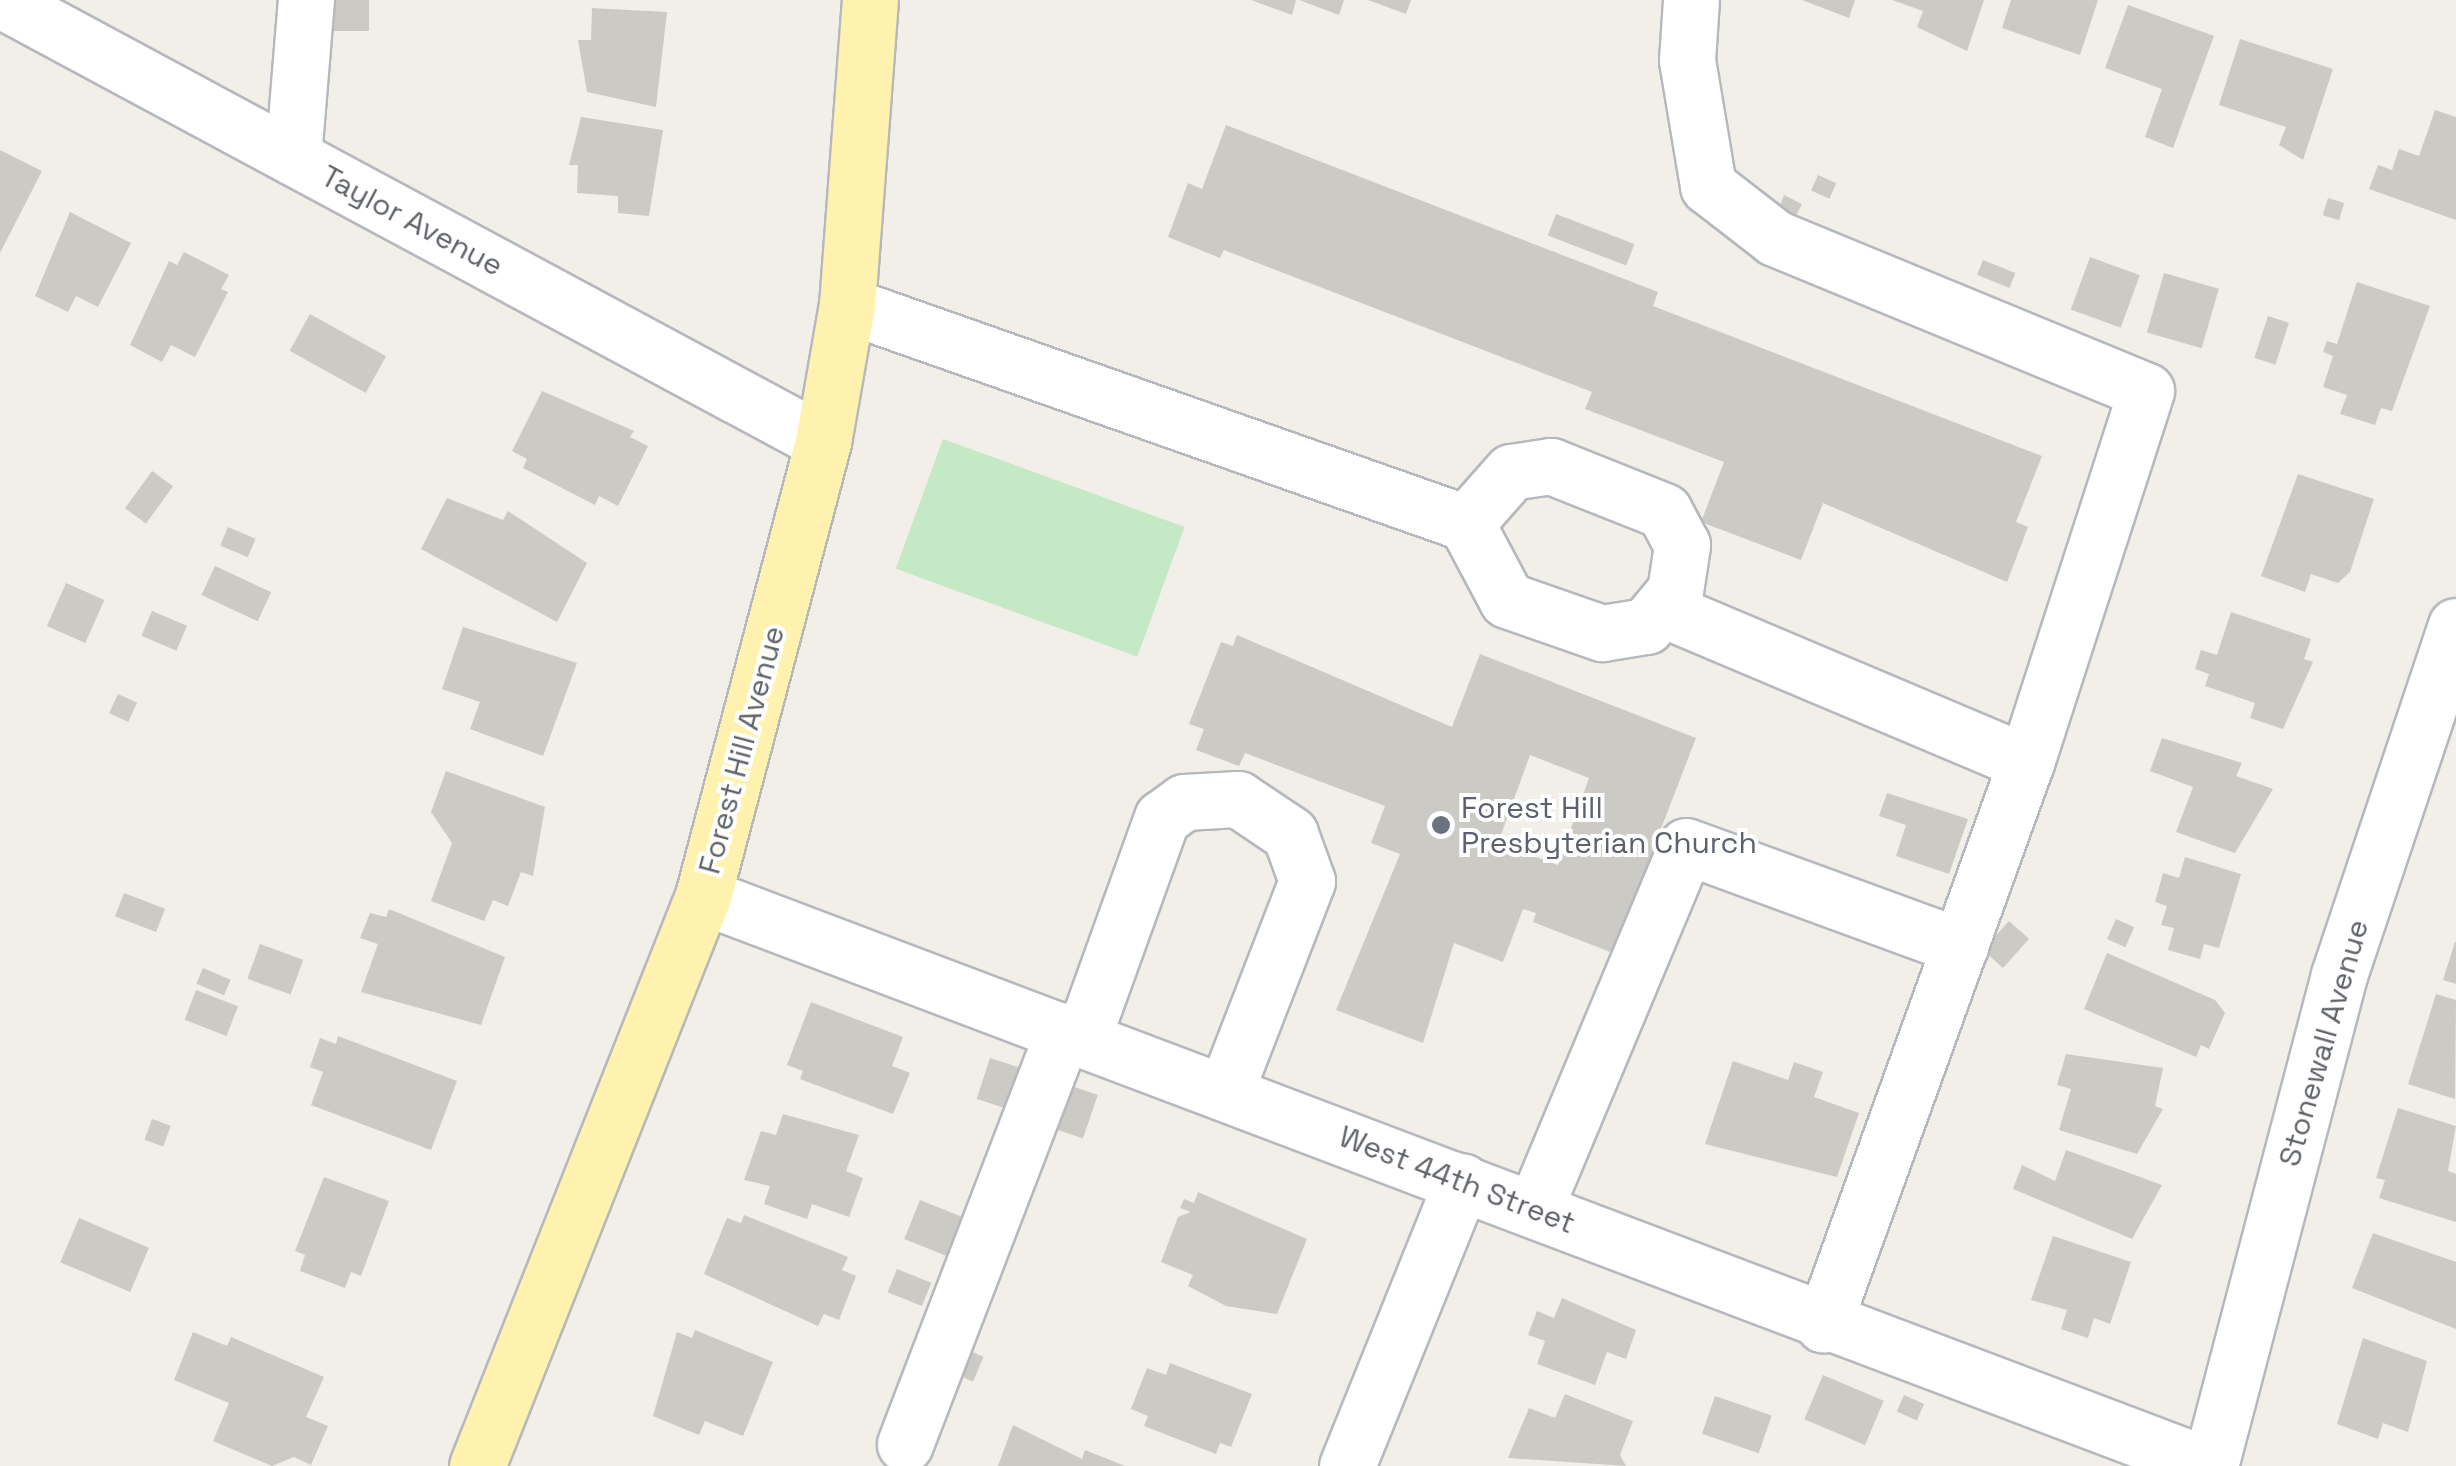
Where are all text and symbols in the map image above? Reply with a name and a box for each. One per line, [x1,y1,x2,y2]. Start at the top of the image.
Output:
street label: Taylor Avenue [315,158,509,284]
street label: Forest Hill Avenue [692,622,792,878]
place label: Forest Hill Presbyterian Church [1461,790,1757,860]
marker: Forest Hill Presbyterian Church [1430,814,1452,836]
street label: Stonewall Avenue [2271,915,2377,1171]
street label: West 44th Street [1334,1118,1580,1242]

